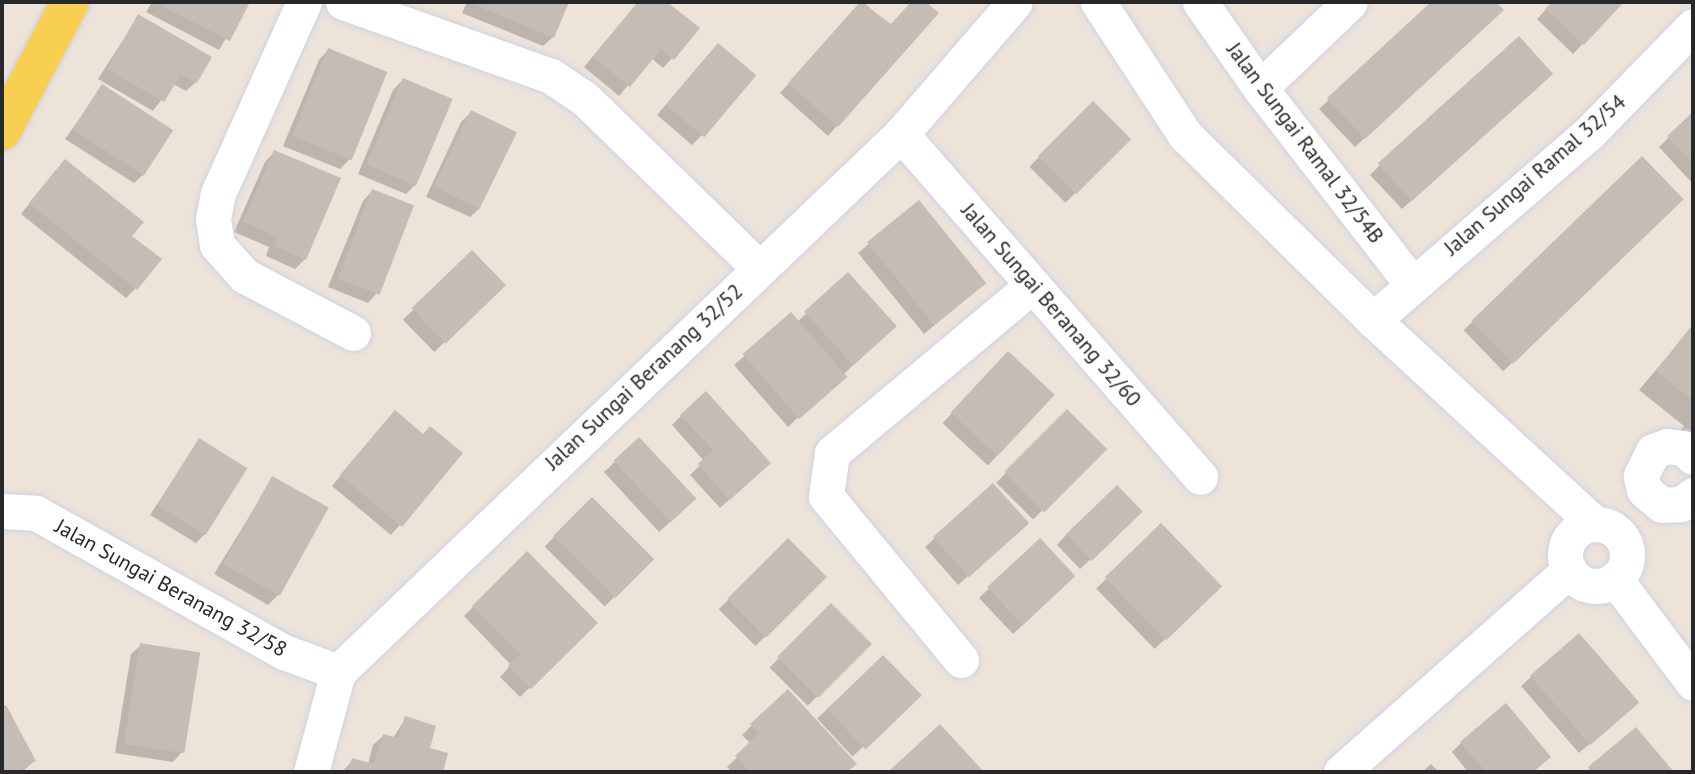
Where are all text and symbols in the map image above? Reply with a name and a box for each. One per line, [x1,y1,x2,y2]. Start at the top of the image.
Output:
street label: Jalan Sungai Ramal 32/54B [1221,38,1389,248]
street label: Jalan Sungai Ramal 32/54 [1439,89,1631,261]
street label: Jalan Sungai Beranang 32/60 [956,198,1146,412]
street label: Jalan Sungai Beranang 32/52 [540,279,748,475]
street label: Jalan Sungai Beranang 32/58 [51,514,291,662]

